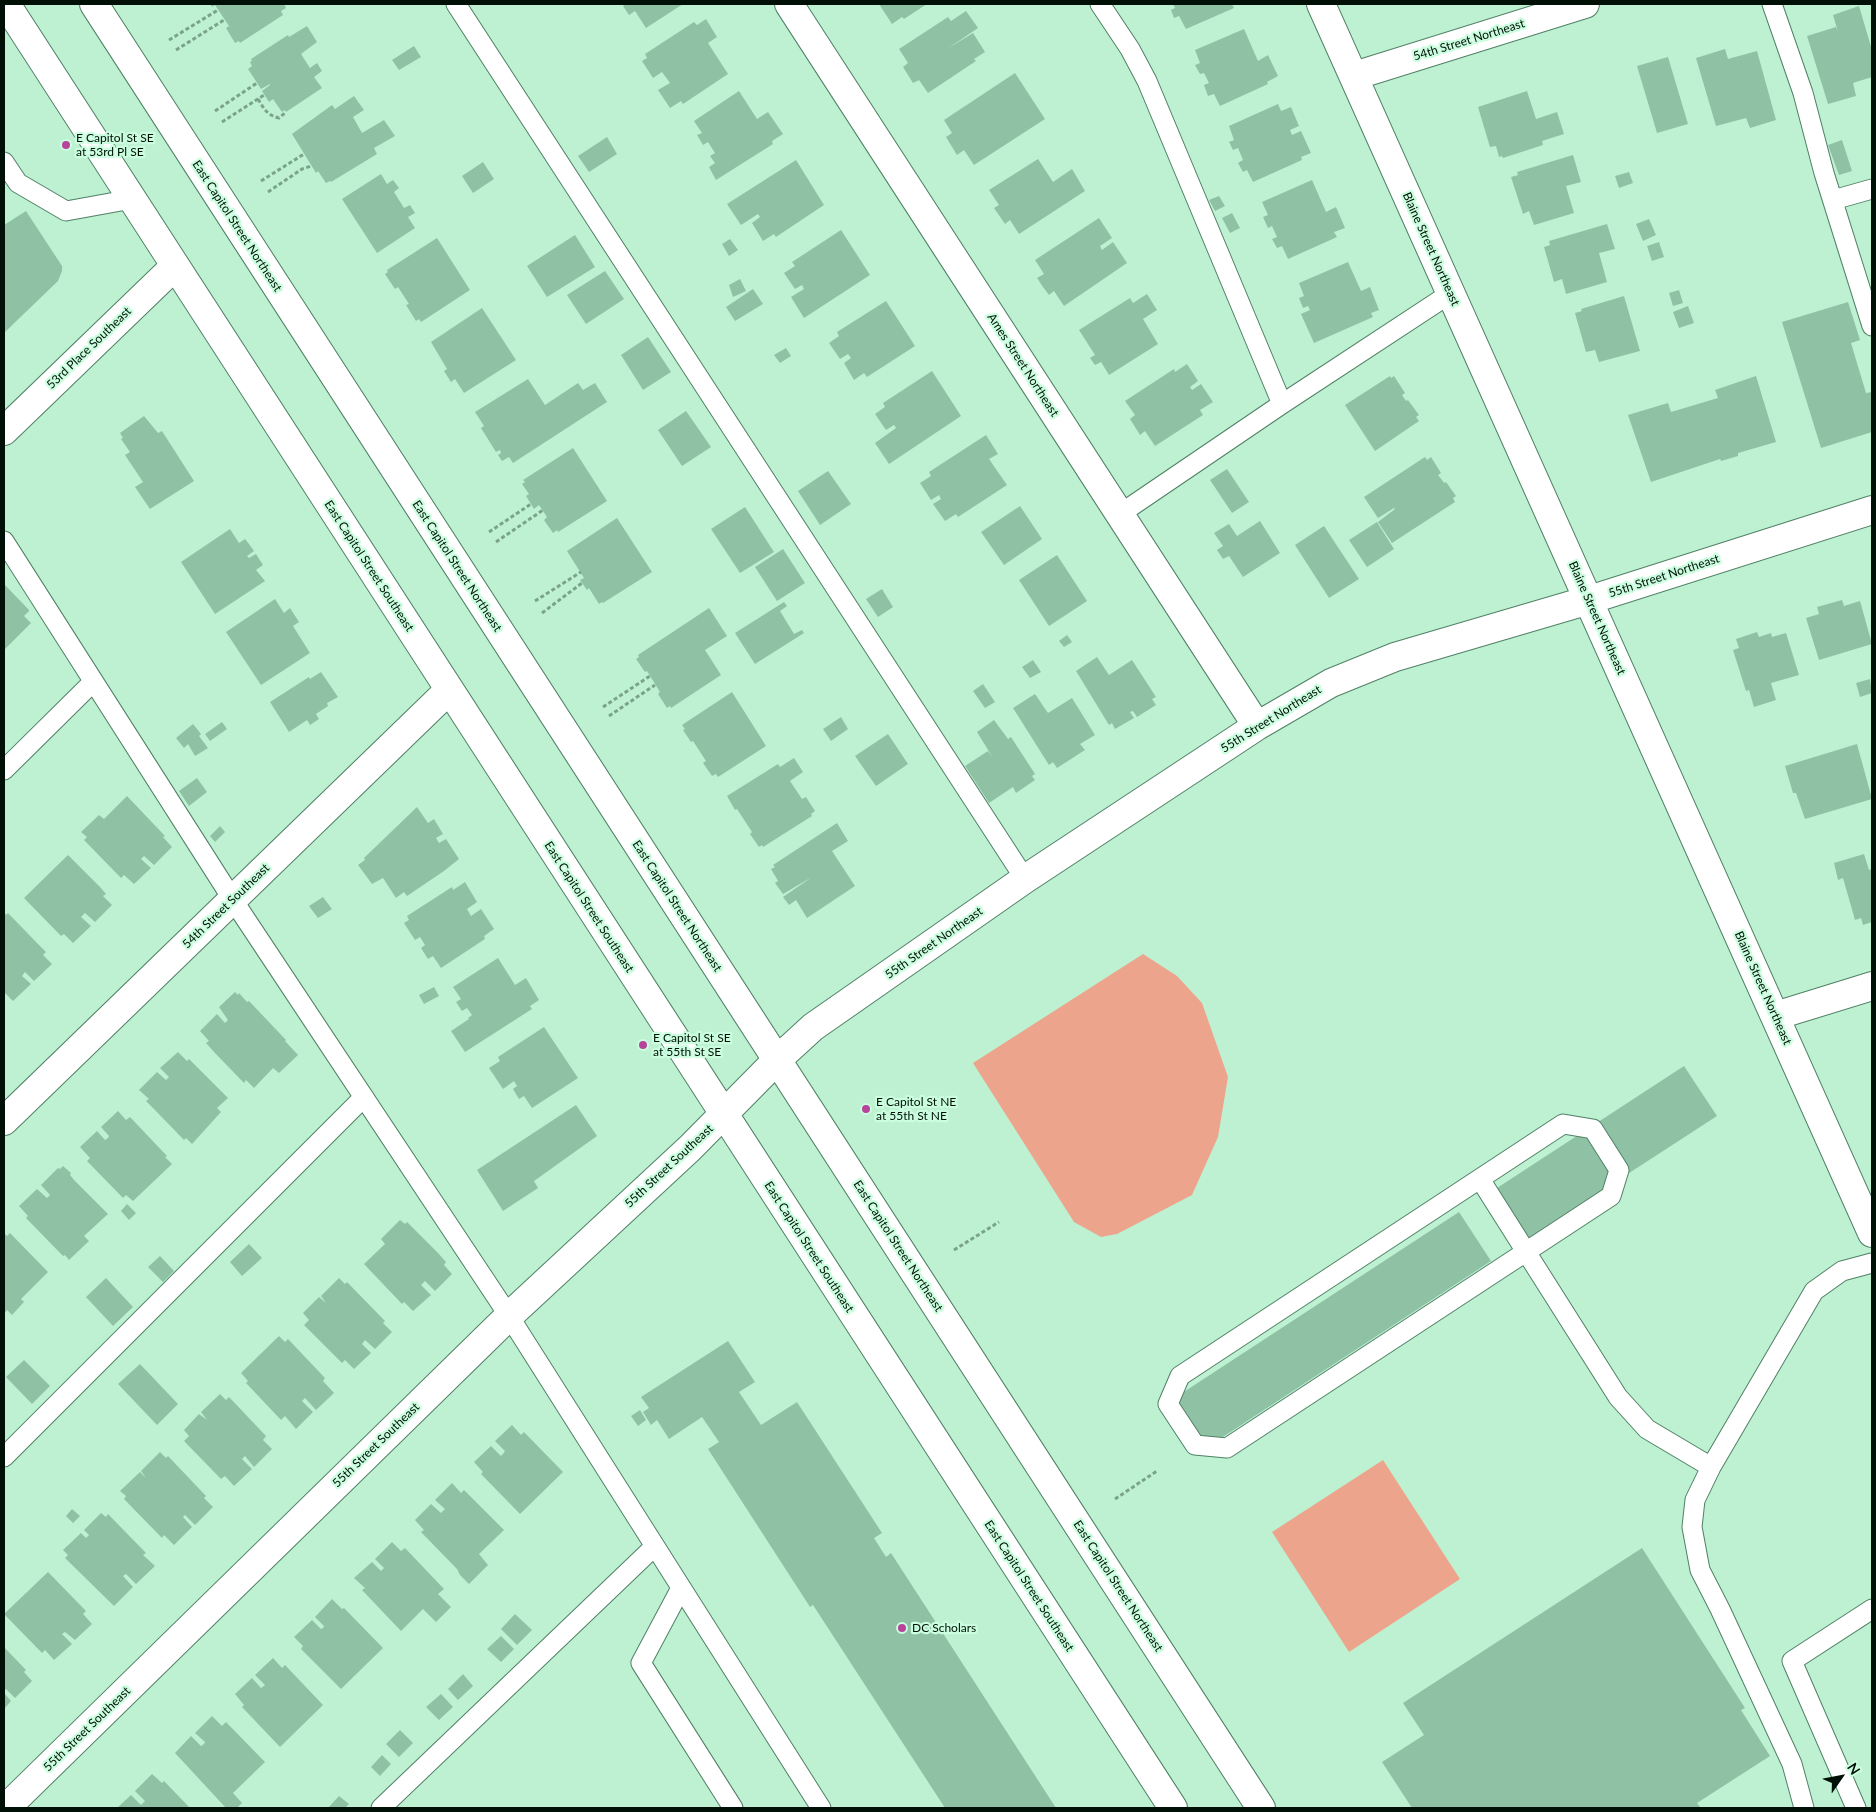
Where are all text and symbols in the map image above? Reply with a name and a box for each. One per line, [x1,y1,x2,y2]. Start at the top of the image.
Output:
street label: 54th Street Northeast [1412,16,1526,64]
place label: E Capitol St SE at 53rd Pl SE [76,131,154,159]
marker: E Capitol St SE at 53rd Pl SE [60,139,72,151]
street label: East Capitol Street Northeast [189,158,285,294]
street label: Blaine Street Northeast [1399,190,1463,308]
street label: 53rd Place Southeast [44,304,134,392]
street label: Ames Street Northeast [984,311,1062,419]
street label: East Capitol Street Southeast [321,498,417,634]
street label: East Capitol Street Northeast [409,498,505,634]
street label: 55th Street Northeast [1607,551,1721,601]
street label: Blaine Street Northeast [1565,559,1629,677]
street label: 55th Street Northeast [1218,682,1324,756]
street label: East Capitol Street Northeast [629,838,725,974]
street label: East Capitol Street Southeast [541,839,637,975]
street label: 54th Street Southeast [179,861,273,951]
street label: 55th Street Northeast [883,904,985,982]
street label: Blaine Street Northeast [1731,929,1795,1047]
place label: E Capitol St SE at 55th St SE [653,1031,731,1059]
marker: E Capitol St SE at 55th St SE [637,1039,649,1051]
place label: E Capitol St NE at 55th St NE [876,1095,956,1123]
marker: E Capitol St NE at 55th St NE [860,1103,872,1115]
street label: 55th Street Southeast [622,1121,716,1211]
street label: East Capitol Street Northeast [850,1178,946,1314]
street label: East Capitol Street Southeast [761,1179,857,1315]
street label: 55th Street Southeast [329,1400,423,1490]
street label: East Capitol Street Southeast [981,1518,1077,1654]
street label: East Capitol Street Northeast [1070,1518,1166,1654]
place label: DC Scholars [912,1621,976,1635]
marker: DC Scholars [896,1622,908,1634]
street label: 55th Street Southeast [40,1684,134,1774]
north arrow [1816,1752,1866,1802]
text: N [1844,1759,1864,1778]

